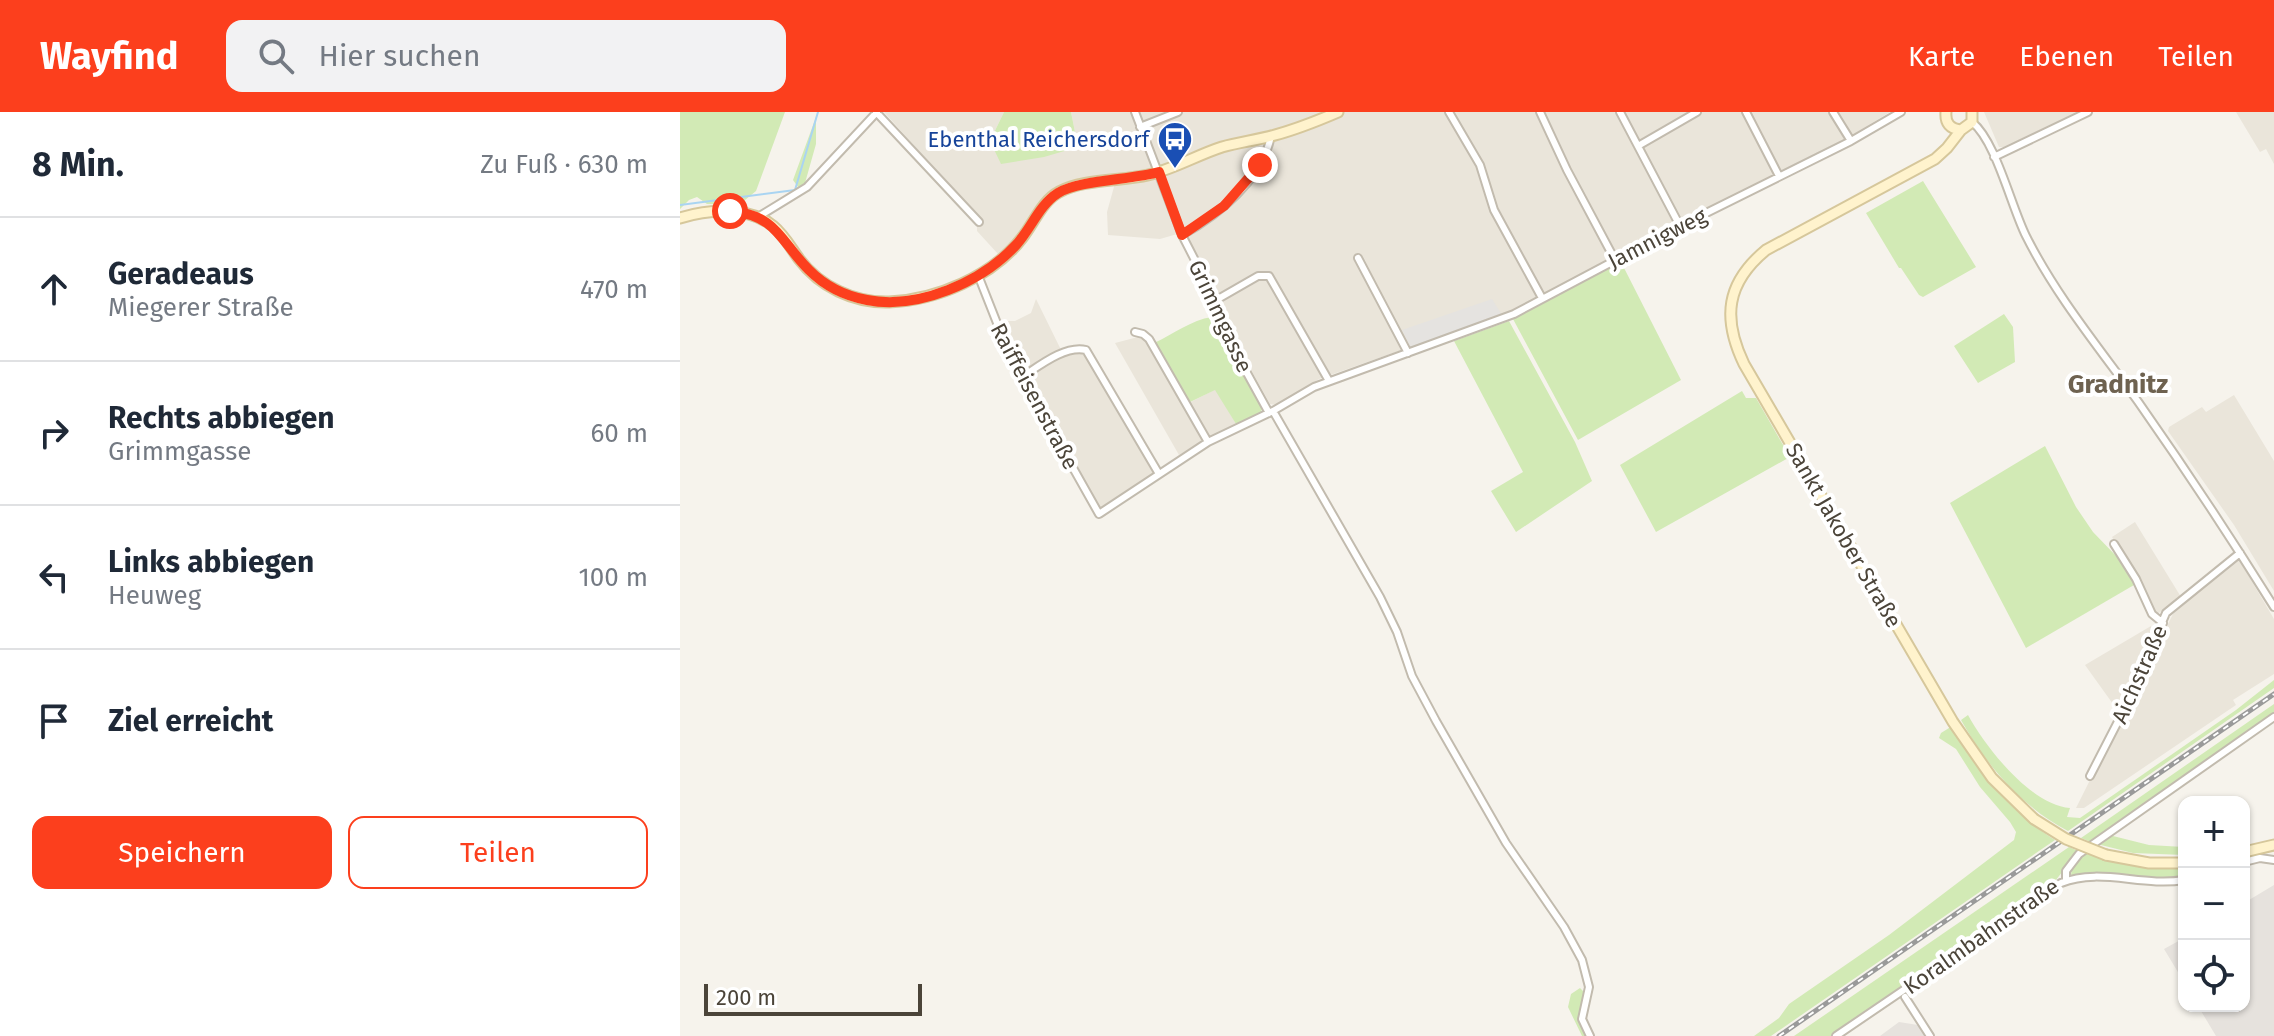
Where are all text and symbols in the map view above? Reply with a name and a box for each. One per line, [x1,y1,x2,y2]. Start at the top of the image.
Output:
search box [226,20,786,92]
text: Wayfind [40,33,178,79]
icon: search [254,34,298,78]
text: Hier suchen [318,38,481,74]
text: Karte [1908,40,1975,73]
text: Ebenen [2019,40,2114,73]
text: Teilen [2158,40,2234,73]
bus stop icon: Ebenthal Reichersdorf [1156,120,1194,170]
place label: Ebenthal Reichersdorf [928,126,1151,153]
text: 8 Min. [32,144,124,185]
route end [1242,147,1278,183]
text: Zu Fuß · 630 m [480,149,648,180]
route start [712,193,748,229]
street label: Jamnigweg [1603,202,1712,275]
text: Geradeaus [108,256,254,292]
street label: Grimmgasse [1183,256,1258,377]
icon: ahead [32,267,76,311]
text: 470 m [580,274,648,305]
text: Miegerer Straße [108,292,294,323]
street label: Raiffeisenstraße [985,318,1085,474]
district label: Gradnitz [2068,369,2168,400]
text: Rechts abbiegen [108,400,335,436]
icon: right [32,411,76,455]
text: 60 m [590,418,648,449]
text: Grimmgasse [108,436,251,467]
street label: Sankt Jakober Straße [1780,438,1907,632]
text: Links abbiegen [108,544,314,580]
icon: left [32,555,76,599]
text: 100 m [579,562,648,593]
text: Heuweg [108,580,201,611]
street label: Aichstraße [2106,621,2173,728]
icon: arrive [32,699,76,743]
text: Ziel erreicht [108,703,273,739]
map controls [2178,796,2250,1012]
button: + [2178,796,2250,868]
button: Speichern [32,816,332,889]
button: Teilen [348,816,648,889]
button: − [2178,868,2250,940]
street label: Koralmbahnstraße [1898,873,2064,1000]
button: locate [2178,940,2250,1012]
scale bar [704,980,922,1016]
text: 200 m [716,984,776,1011]

